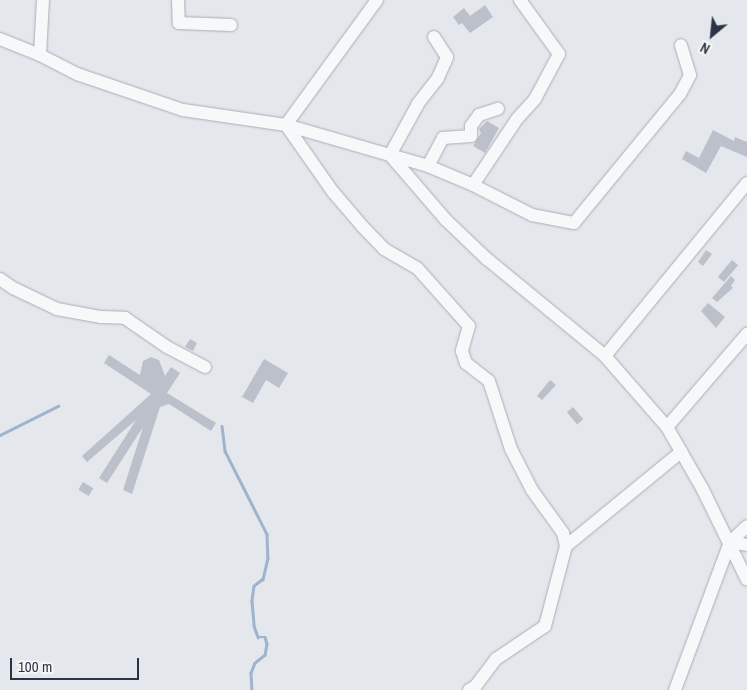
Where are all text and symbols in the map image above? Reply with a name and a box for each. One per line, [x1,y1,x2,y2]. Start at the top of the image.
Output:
north arrow [687,10,737,60]
text: N [697,38,713,58]
scale bar [12,648,141,680]
text: 100 m [18,656,52,677]

